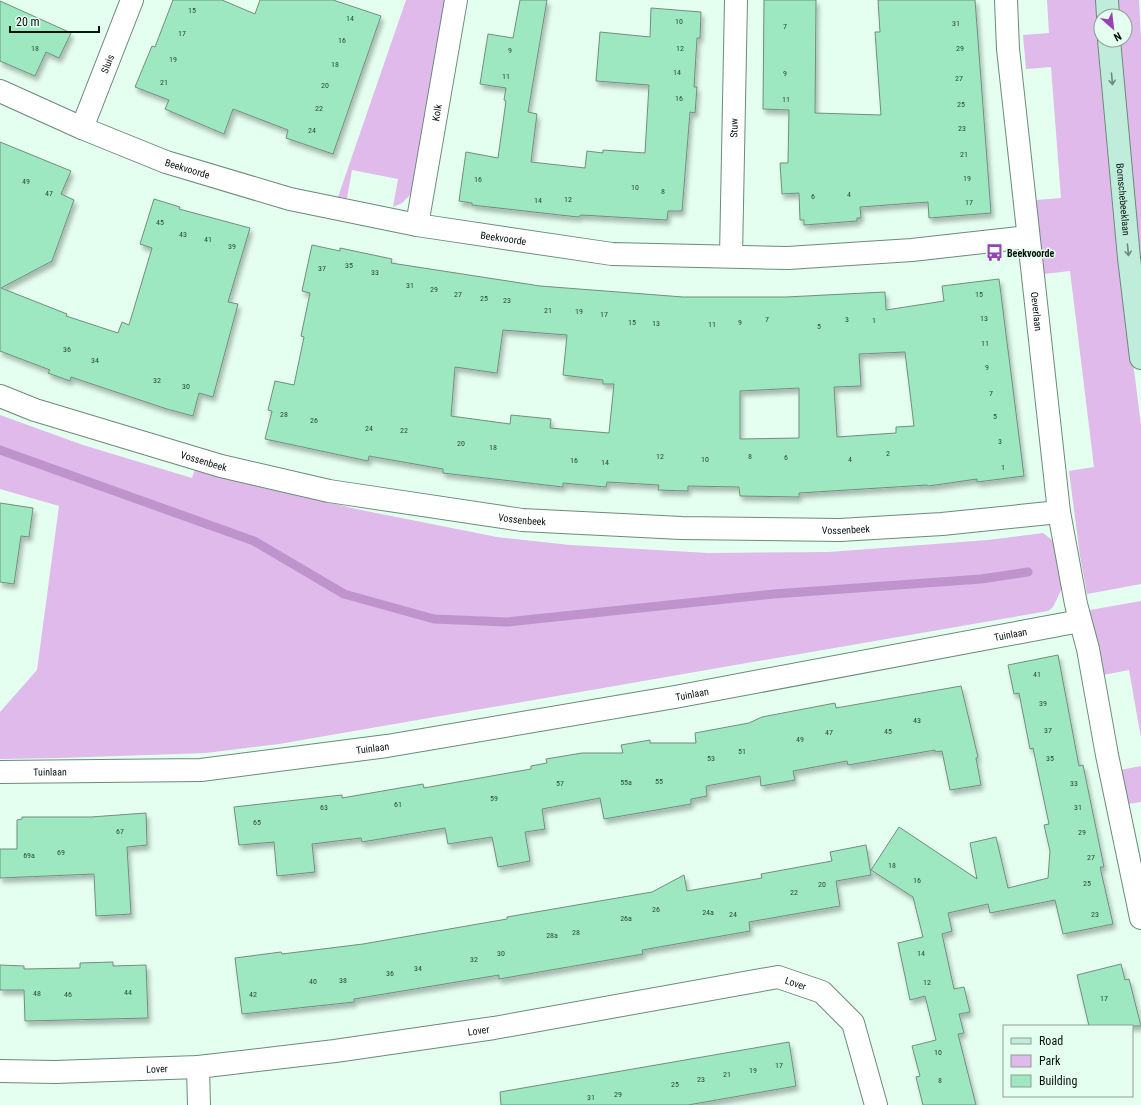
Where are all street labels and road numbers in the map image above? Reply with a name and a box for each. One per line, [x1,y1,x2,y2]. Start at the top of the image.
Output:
street label: Sluis [99,53,116,75]
street label: Kolk [430,103,444,122]
street label: Stuw [728,118,740,138]
street label: Beekvoorde [164,157,211,181]
street label: Bornschebeeklaan [1114,163,1132,236]
street label: Beekvoorde [480,230,527,247]
street label: Oeverlaan [1029,291,1044,332]
street label: Vossenbeek [179,449,228,473]
street label: Vossenbeek [497,512,547,527]
street label: Vossenbeek [822,523,871,536]
street label: Tuinlaan [993,626,1028,643]
street label: Tuinlaan [675,686,710,703]
street label: Tuinlaan [355,741,390,756]
street label: Tuinlaan [33,766,67,778]
street label: Lover [784,975,808,992]
street label: Lover [467,1024,490,1038]
street label: Lover [146,1063,168,1075]

